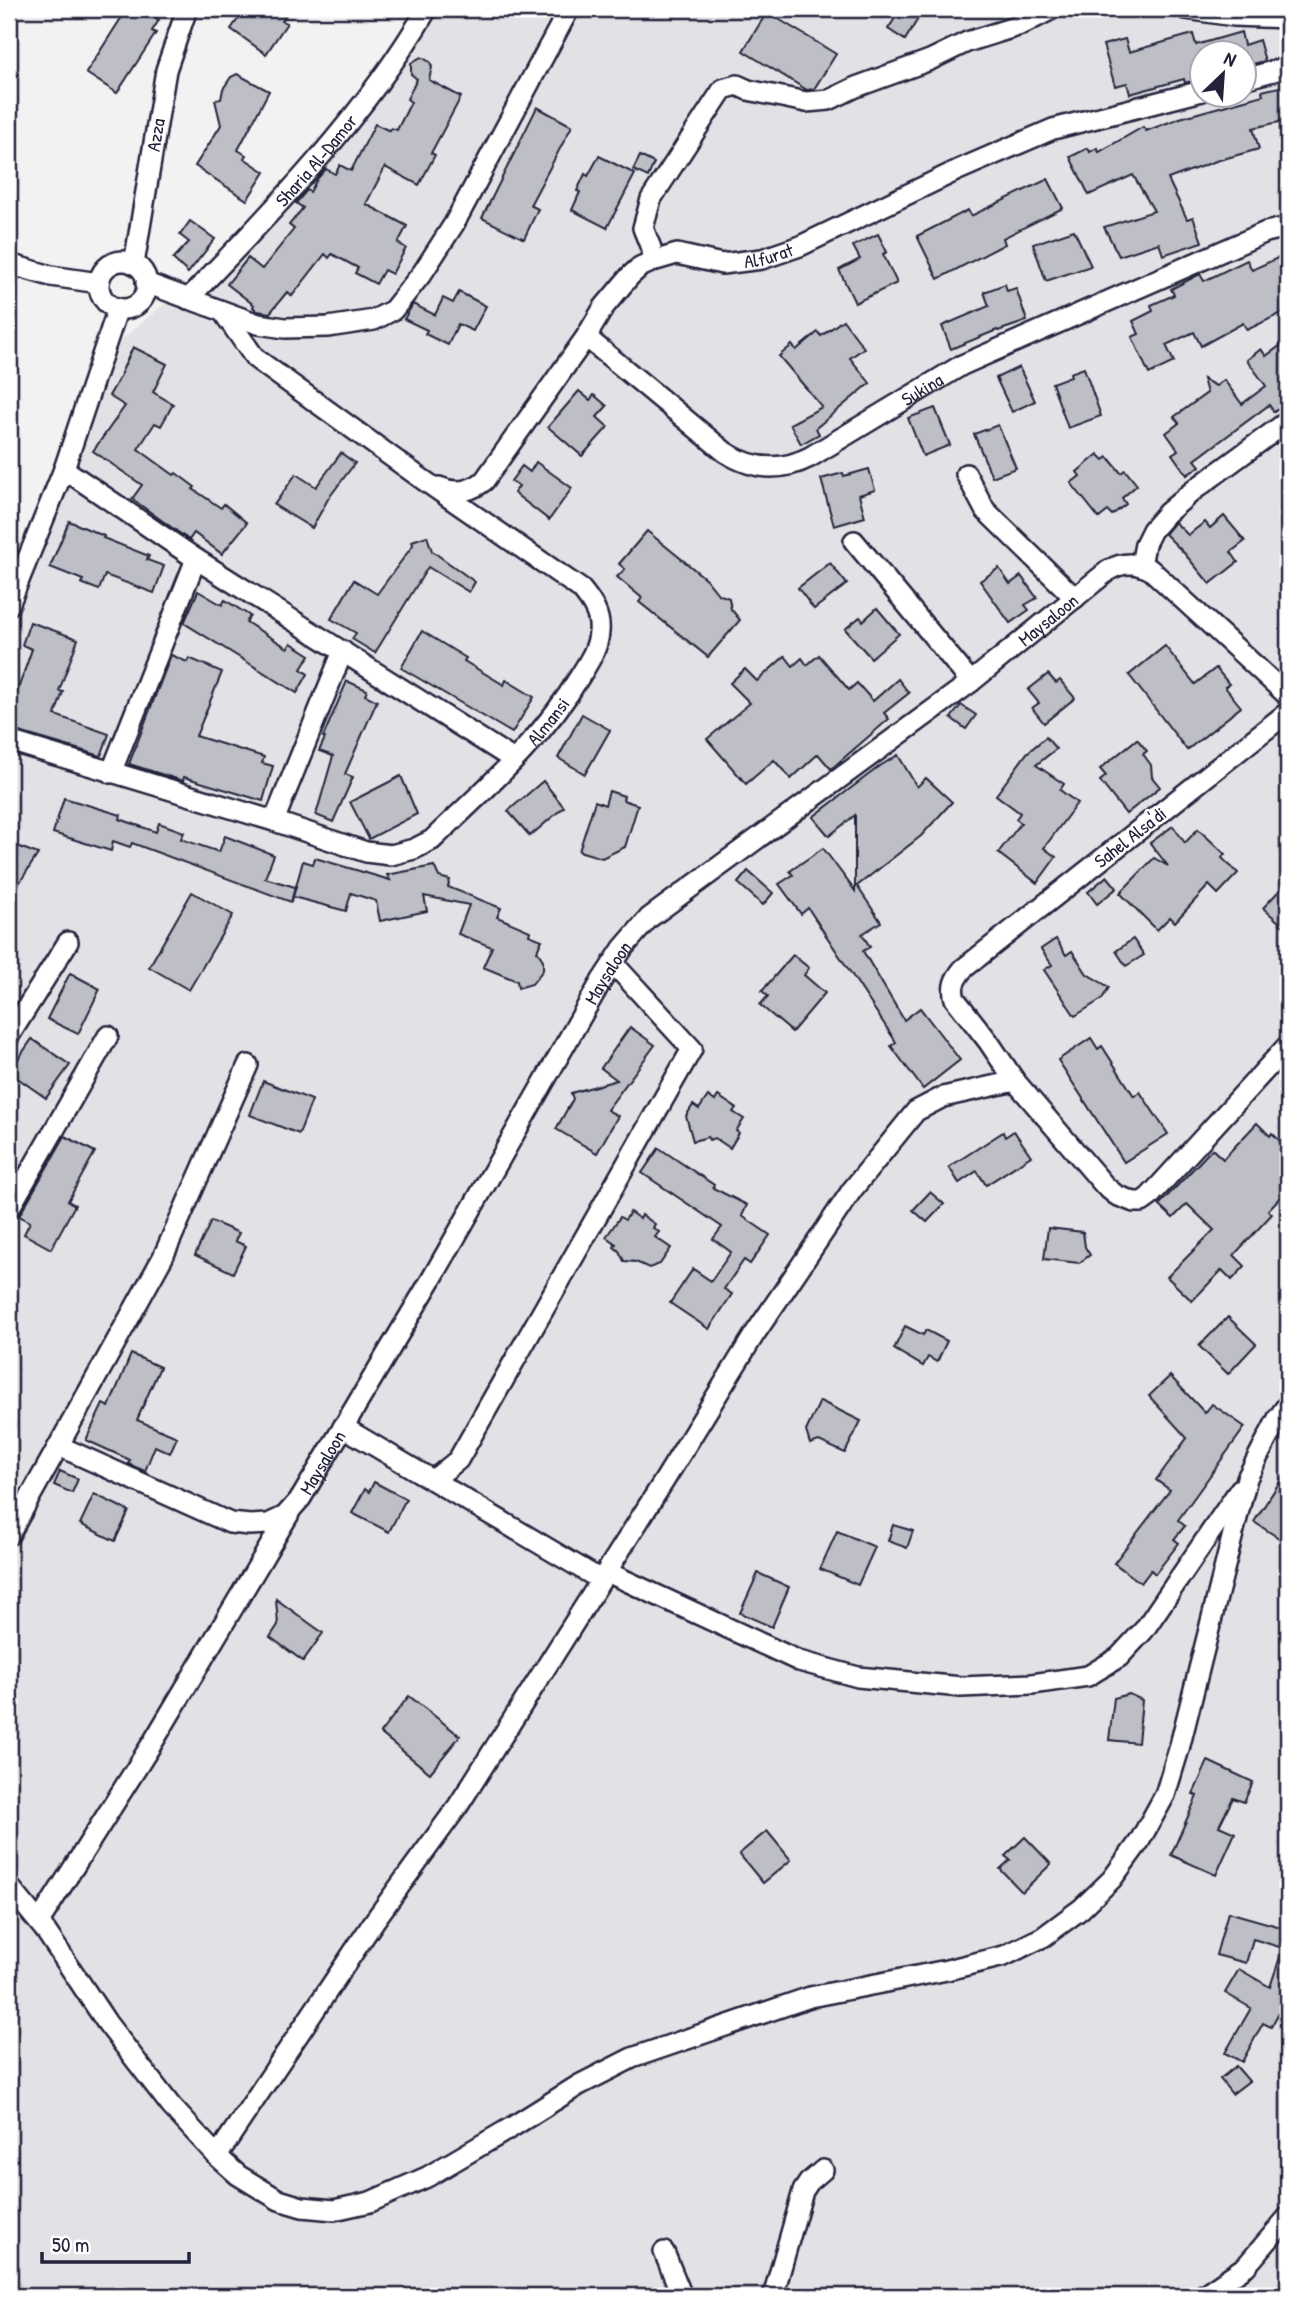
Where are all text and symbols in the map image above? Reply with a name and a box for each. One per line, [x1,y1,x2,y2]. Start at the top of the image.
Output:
north arrow [1188,38,1258,108]
text: N [1220,45,1240,73]
street label: Sharia Al-Damor [269,108,364,212]
street label: Azza [140,116,171,153]
street label: Alfurat [742,236,797,274]
street label: Sukina [896,366,948,412]
street label: Maysaloon [1012,587,1084,652]
street label: Almansi [521,692,575,751]
street label: Sahel Alsa'di [1088,801,1172,873]
street label: Maysaloon [578,935,637,1009]
street label: Maysaloon [293,1425,351,1499]
scale bar [42,2221,189,2265]
text: 50 m [52,2230,89,2259]

